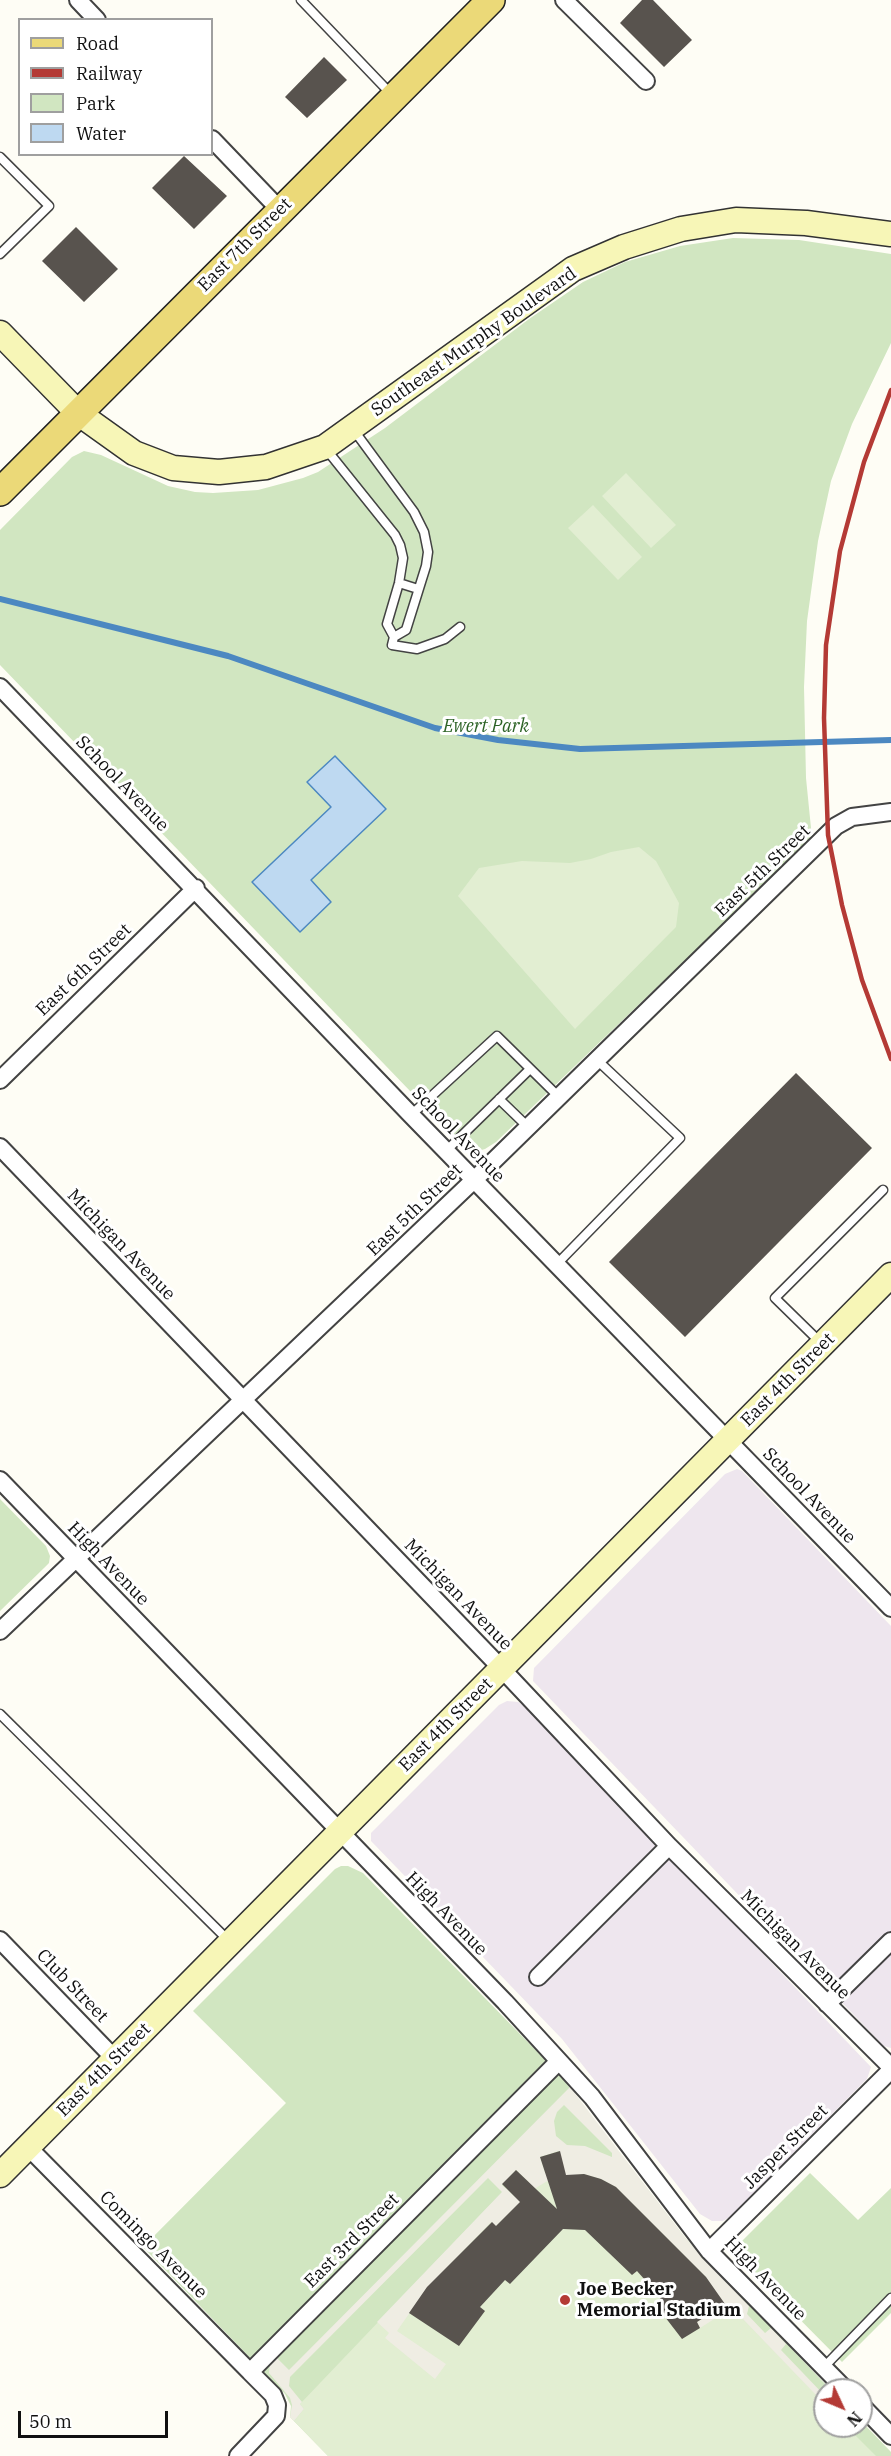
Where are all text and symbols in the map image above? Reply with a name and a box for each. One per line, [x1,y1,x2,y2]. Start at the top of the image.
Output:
legend [18,18,213,156]
text: Road [76,32,119,55]
text: Railway [76,62,142,85]
text: Park [76,92,115,115]
text: Water [76,122,126,145]
street label: East 7th Street [194,194,296,296]
street label: Southeast Murphy Boulevard [367,263,581,421]
park label: Ewert Park [443,716,529,738]
street label: School Avenue [71,732,173,836]
street label: East 5th Street [711,820,815,922]
street label: East 6th Street [32,919,136,1021]
street label: School Avenue [407,1083,509,1187]
street label: East 5th Street [363,1159,467,1261]
street label: Michigan Avenue [62,1185,180,1305]
street label: East 4th Street [737,1329,839,1431]
street label: School Avenue [758,1444,860,1548]
street label: High Avenue [63,1518,153,1610]
street label: Michigan Avenue [399,1535,517,1655]
street label: East 4th Street [395,1674,497,1776]
street label: High Avenue [401,1868,491,1960]
street label: Michigan Avenue [736,1886,854,2004]
street label: Club Street [32,1945,112,2027]
street label: East 4th Street [53,2019,155,2121]
street label: Jasper Street [739,2100,833,2194]
street label: Comingo Avenue [95,2187,211,2303]
street label: East 3rd Street [300,2189,404,2293]
street label: High Avenue [720,2233,810,2325]
place label: Joe Becker Memorial Stadium [577,2279,741,2322]
marker: Joe Becker Memorial Stadium [558,2293,572,2307]
north arrow [813,2378,873,2438]
scale bar [21,2399,171,2437]
text: N [843,2408,866,2431]
text: 50 m [29,2410,72,2433]

